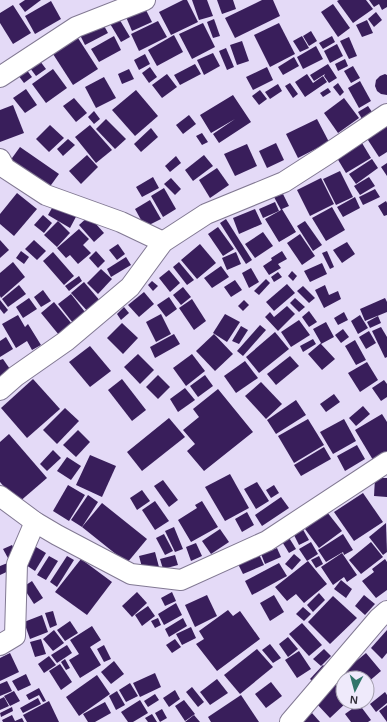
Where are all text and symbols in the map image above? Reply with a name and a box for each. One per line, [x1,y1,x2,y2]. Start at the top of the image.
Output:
north arrow [335,670,375,710]
text: N [349,694,359,706]

